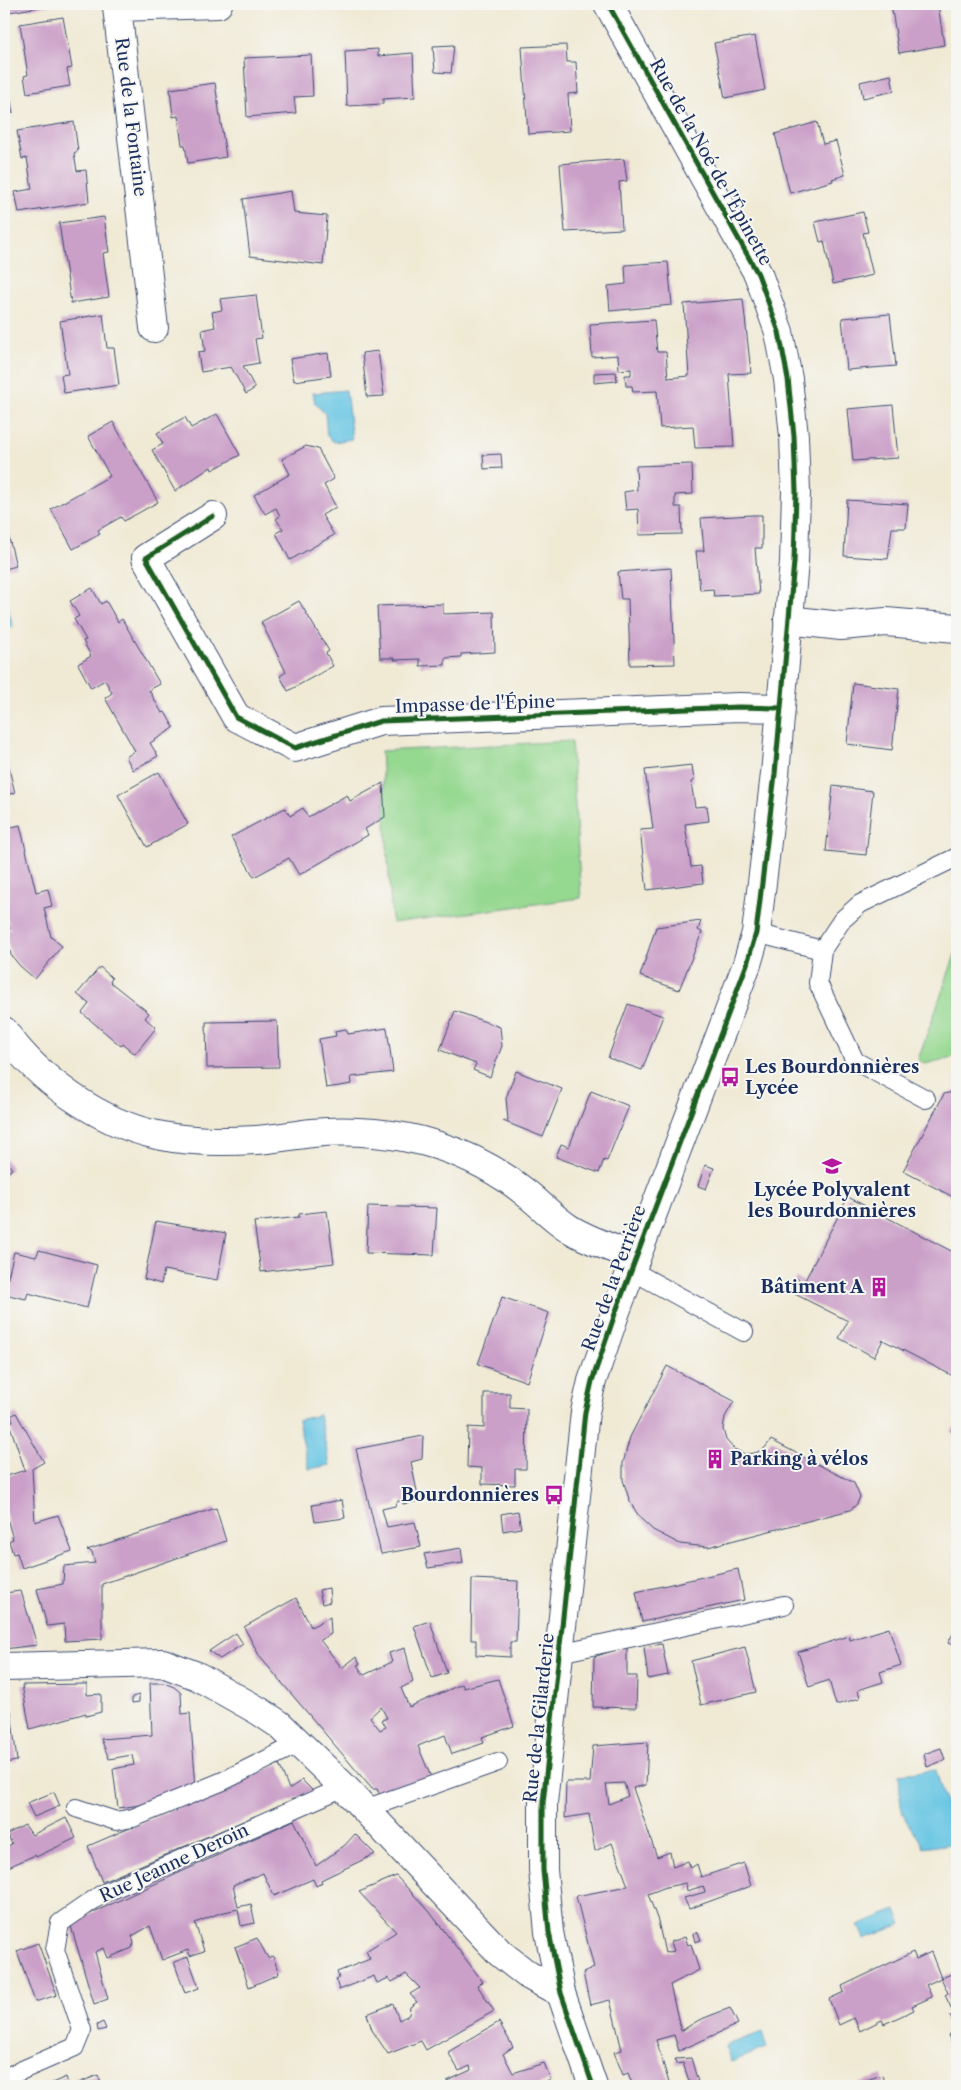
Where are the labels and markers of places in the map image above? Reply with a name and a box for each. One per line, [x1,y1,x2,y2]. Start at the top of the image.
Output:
place label: Les Bourdonnières Lycée [745,1056,919,1099]
bus stop icon: Les Bourdonnières Lycée [719,1066,741,1088]
school or university icon: Lycée Polyvalent les Bourdonnières [821,1155,843,1177]
place label: Lycée Polyvalent les Bourdonnières [748,1179,916,1222]
place label: Bâtiment A [761,1276,865,1298]
building icon: Bâtiment A [868,1276,890,1298]
building icon: Parking à vélos [704,1448,726,1470]
place label: Parking à vélos [730,1448,868,1470]
place label: Bourdonnières [401,1484,539,1506]
bus stop icon: Bourdonnières [543,1484,565,1506]

